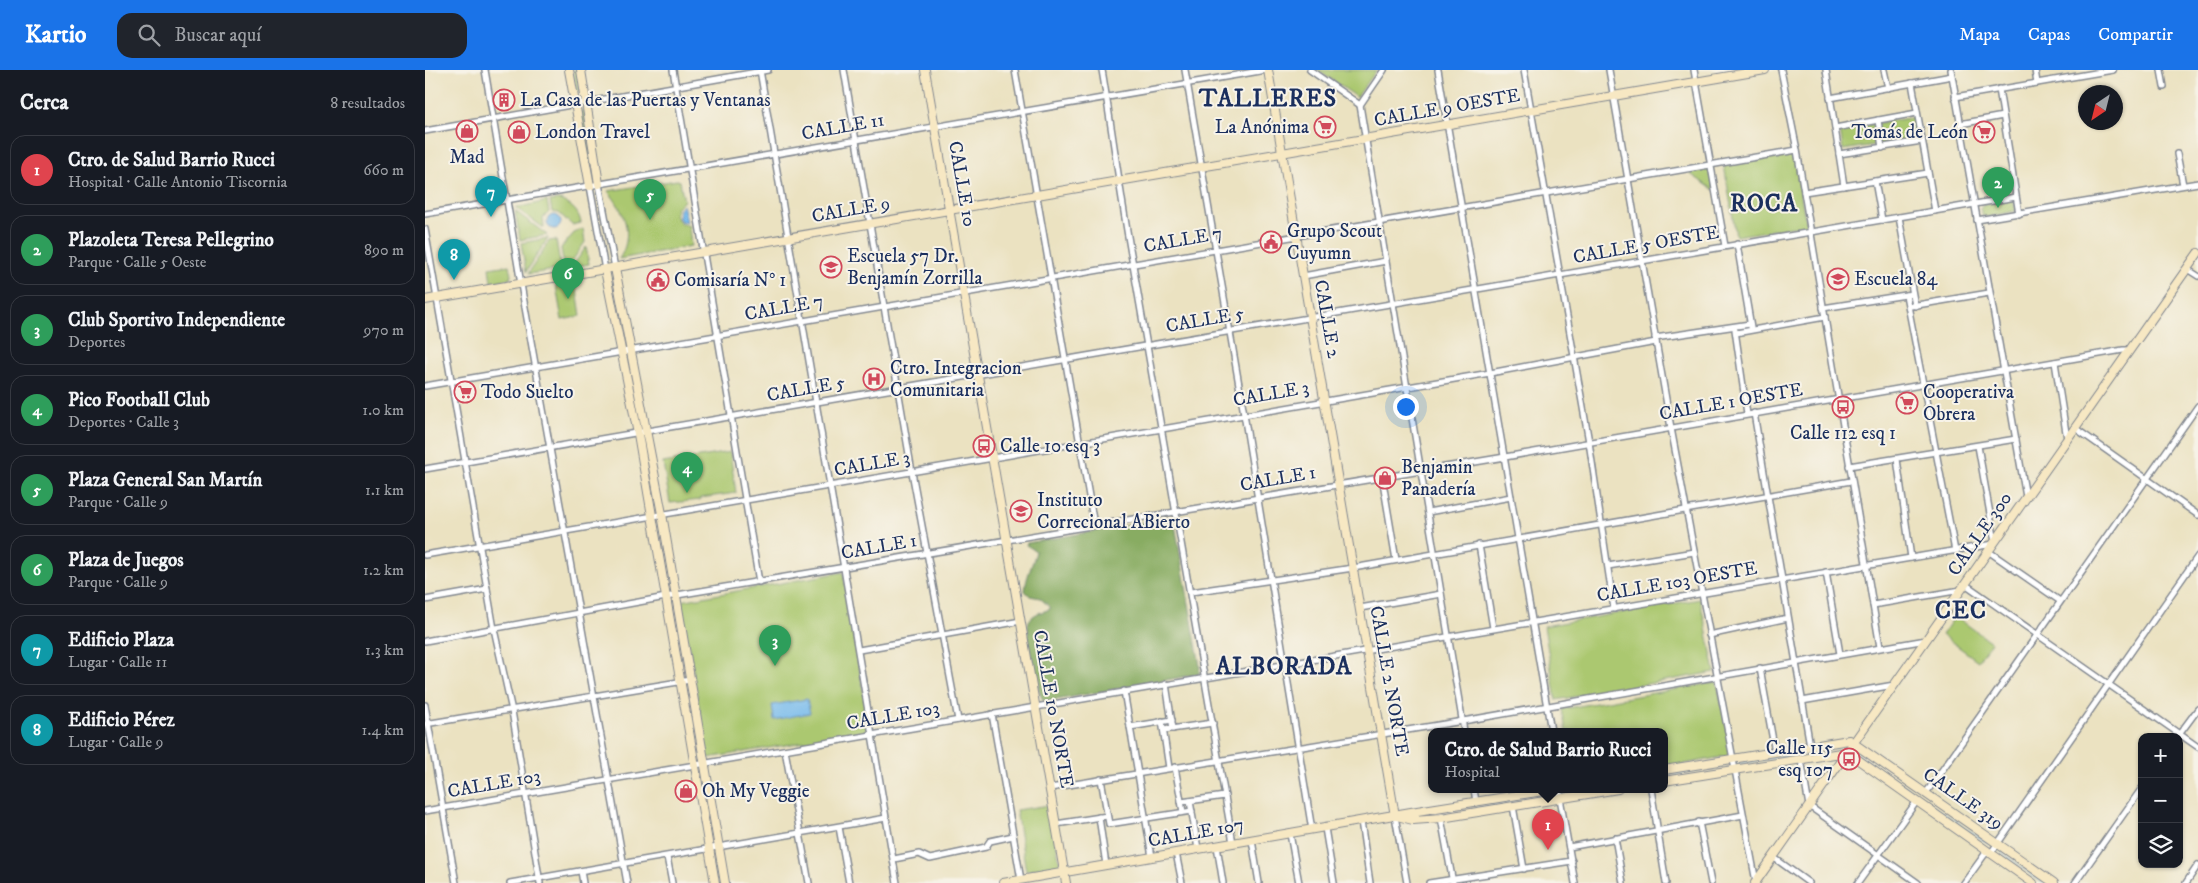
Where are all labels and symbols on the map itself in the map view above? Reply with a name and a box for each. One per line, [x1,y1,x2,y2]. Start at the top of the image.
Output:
district label: TALLERES [1198,84,1337,114]
street label: CALLE 9 OESTE [1372,84,1522,132]
north arrow [2078,85,2123,130]
building icon: La Casa de las Puertas y Ventanas [492,88,516,112]
place label: La Casa de las Puertas y Ventanas [520,89,771,112]
street label: CALLE 11 [800,108,886,146]
supermarket icon: La Anónima [1313,115,1337,139]
place label: La Anónima [1215,116,1309,139]
shop icon: Mad [455,119,479,143]
shop icon: London Travel [507,120,531,144]
supermarket icon: Tomás de León [1972,120,1996,144]
place label: London Travel [535,121,650,144]
place label: Tomás de León [1851,121,1968,144]
street label: CALLE 10 [943,139,981,229]
place label: Mad [450,146,485,169]
pin: 2 [1982,167,2014,208]
pin: 7 [475,176,507,217]
pin: 5 [634,179,666,220]
district label: ROCA [1730,189,1798,219]
street label: CALLE 9 [810,192,892,228]
place label: Grupo Scout Cuyumn [1287,220,1382,265]
street label: CALLE 5 OESTE [1571,221,1721,269]
street label: CALLE 7 [1142,222,1224,258]
public building icon: Grupo Scout Cuyumn [1259,230,1283,254]
pin: 8 [438,239,470,280]
place label: Escuela 57 Dr. Benjamín Zorrilla [847,245,983,290]
school or university icon: Escuela 57 Dr. Benjamín Zorrilla [819,255,843,279]
pin: 6 [552,258,584,299]
school or university icon: Escuela 84 [1826,267,1850,291]
public building icon: Comisaría N° 1 [646,268,670,292]
place label: Escuela 84 [1854,268,1938,291]
place label: Comisaría N° 1 [674,269,786,292]
street label: CALLE 2 [1309,278,1345,361]
street label: CALLE 7 [743,290,825,326]
street label: CALLE 5 [1164,302,1246,338]
place label: Ctro. Integracion Comunitaria [890,357,1022,402]
hospital icon: Ctro. Integracion Comunitaria [862,367,886,391]
street label: CALLE 5 [765,371,847,407]
street label: CALLE 3 [1231,376,1311,412]
street label: CALLE 1 OESTE [1657,378,1805,426]
supermarket icon: Todo Suelto [453,380,477,404]
place label: Todo Suelto [481,381,573,404]
place label: Cooperativa Obrera [1923,381,2014,426]
supermarket icon: Cooperativa Obrera [1895,391,1919,415]
your location [1393,394,1419,420]
bus stop icon: Calle 112 esq 1 [1831,395,1855,419]
place label: Calle 112 esq 1 [1790,422,1896,446]
bus stop icon: Calle 10 esq 3 [972,434,996,458]
place label: Calle 10 esq 3 [1000,435,1100,459]
street label: CALLE 3 [832,446,912,482]
pin: 4 [671,452,703,493]
place label: Benjamin Panadería [1401,456,1476,501]
street label: CALLE 1 [1238,461,1318,497]
shop icon: Benjamin Panadería [1373,466,1397,490]
street label: CALLE 300 [1943,488,2017,580]
place label: Instituto Correcional ABierto [1037,489,1190,534]
school or university icon: Instituto Correcional ABierto [1009,499,1033,523]
street label: CALLE 1 [839,529,919,565]
street label: CALLE 103 OESTE [1595,557,1759,607]
district label: CEC [1935,596,1987,626]
street label: CALLE 2 NORTE [1364,604,1414,758]
pin: 3 [759,625,791,666]
street label: CALLE 10 NORTE [1028,628,1078,790]
district label: ALBORADA [1215,652,1352,682]
street label: CALLE 103 [845,697,941,735]
place label: Calle 115 esq 107 [1766,737,1834,783]
bus stop icon: Calle 115 esq 107 [1837,747,1861,771]
street label: CALLE 319 [1918,763,2008,835]
street label: CALLE 103 [446,765,542,803]
shop icon: Oh My Veggie [674,779,698,803]
place label: Oh My Veggie [702,780,810,803]
pin: 1 [1532,809,1564,850]
street label: CALLE 107 [1146,813,1246,853]

